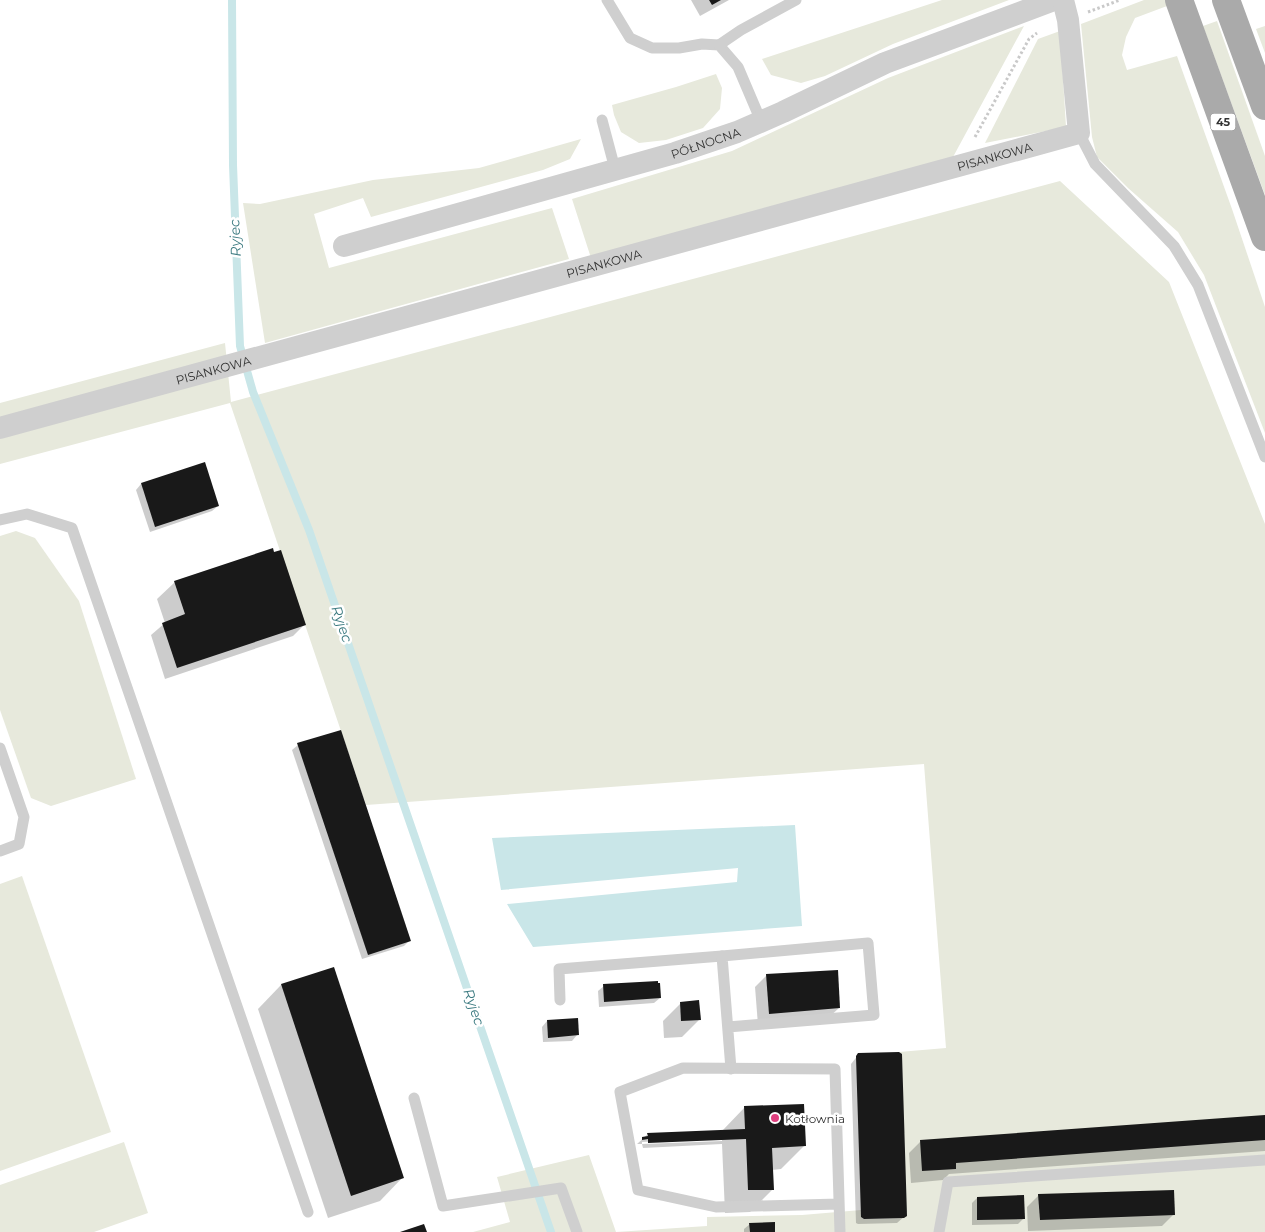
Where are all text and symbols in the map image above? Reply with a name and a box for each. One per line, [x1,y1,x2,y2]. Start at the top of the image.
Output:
road number: 45 [1210,114,1236,130]
street label: PÓŁNOCNA [669,124,743,161]
street label: PISANKOWA [955,139,1034,174]
water label: Ryjec [225,219,245,257]
street label: PISANKOWA [565,245,643,280]
street label: PISANKOWA [174,352,253,387]
water label: Ryjec [327,603,357,645]
water label: Ryjec [459,986,489,1028]
place label: Kotłownia [785,1111,845,1126]
marker: Kotłownia [769,1112,781,1124]

